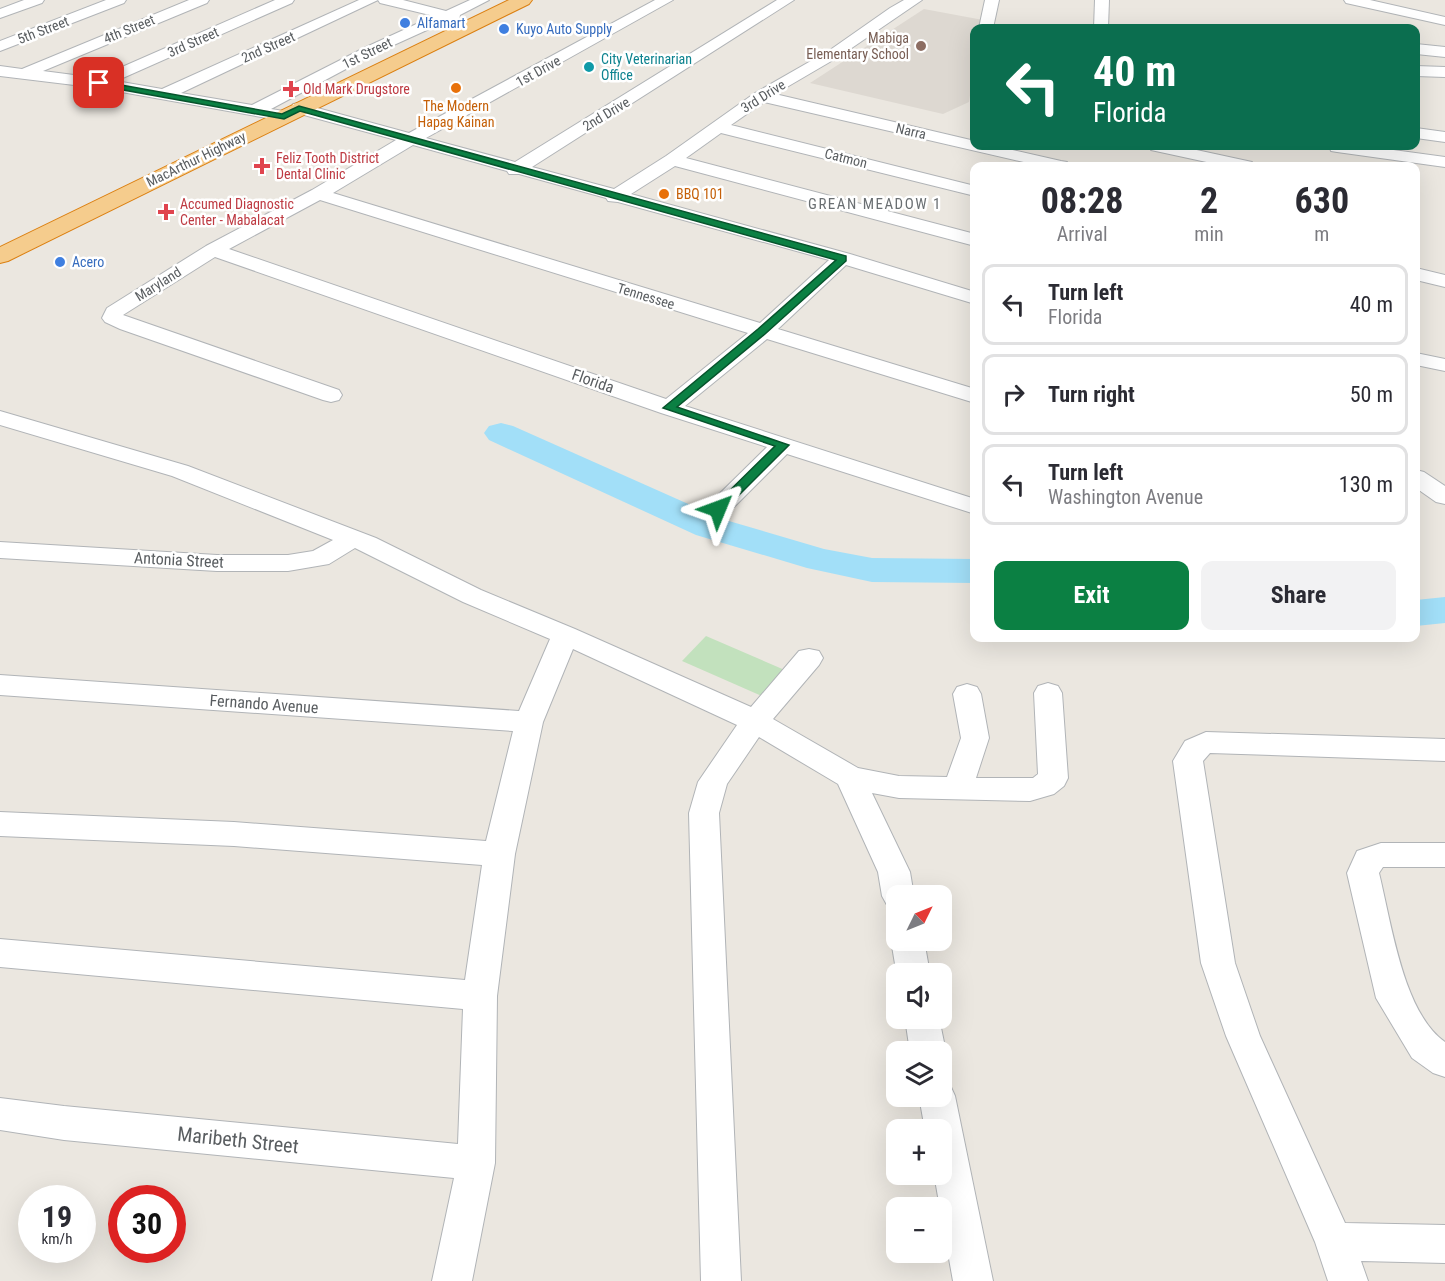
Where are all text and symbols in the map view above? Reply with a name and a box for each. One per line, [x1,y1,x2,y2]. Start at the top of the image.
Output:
street label: 4th Street [101,11,157,47]
street label: 5th Street [15,13,71,47]
place label: Alfamart [417,15,465,31]
marker: Alfamart [398,16,412,30]
place label: Kuyo Auto Supply [516,21,612,37]
marker: Kuyo Auto Supply [497,22,511,36]
street label: 3rd Street [165,24,221,60]
street label: 2nd Street [239,28,297,66]
place label: Mabiga Elementary School [806,30,909,62]
street label: 1st Street [339,34,395,72]
marker: Mabiga Elementary School [914,39,928,53]
text: 40 m [1093,47,1176,96]
icon: left [994,48,1072,126]
place label: City Veterinarian Office [601,51,692,83]
street label: 1st Drive [513,52,564,90]
pin [73,57,124,108]
marker: City Veterinarian Office [582,60,596,74]
icon: arrive [82,66,115,99]
street label: 3rd Drive [738,76,788,116]
place label: Old Mark Drugstore [303,81,410,97]
marker: The Modern Hapag Kainan [449,81,463,95]
marker: Old Mark Drugstore [284,82,298,96]
street label: 2nd Drive [580,94,633,134]
text: Florida [1093,97,1167,129]
place label: The Modern Hapag Kainan [418,98,494,130]
street label: Narra [894,120,928,142]
street label: MacArthur Highway [144,128,248,190]
street label: Catmon [823,145,869,171]
place label: Feliz Tooth District Dental Clinic [276,150,379,182]
marker: Feliz Tooth District Dental Clinic [253,157,271,175]
text: 08:28 [1041,180,1123,222]
text: 2 [1200,180,1218,222]
text: 630 [1295,180,1349,222]
place label: BBQ 101 [676,186,724,202]
marker: BBQ 101 [657,187,671,201]
district label: GREAN MEADOW 1 [808,195,942,213]
place label: Accumed Diagnostic Center - Mabalacat [180,196,294,228]
marker: Accumed Diagnostic Center - Mabalacat [157,203,175,221]
text: Arrival [1057,222,1108,246]
text: min [1194,222,1224,246]
text: m [1314,222,1329,246]
place label: Acero [72,254,104,270]
marker: Acero [53,255,67,269]
street label: Maryland [132,264,184,304]
street label: Tennessee [615,280,677,312]
text: Turn left [1048,280,1123,305]
icon: left [997,288,1030,321]
text: 40 m [1350,292,1393,317]
text: Florida [1048,305,1102,329]
street label: Florida [569,365,617,397]
icon: right [997,378,1030,411]
text: Turn right [1048,382,1135,407]
text: 50 m [1350,382,1393,407]
text: Turn left [1048,460,1123,485]
icon: left [997,468,1030,501]
text: 130 m [1339,472,1393,497]
position arrow [686,477,750,541]
text: Washington Avenue [1048,485,1203,509]
street label: Antonia Street [134,548,225,572]
button: Exit [994,561,1189,630]
button: Share [1201,561,1396,630]
street label: Fernando Avenue [209,691,319,717]
north arrow [886,885,952,951]
map controls [886,885,952,1263]
button: sound [886,963,952,1029]
button: layers [886,1041,952,1107]
button: + [886,1119,952,1185]
street label: Maribeth Street [176,1122,300,1158]
speed limit sign: 30 [108,1185,186,1263]
button: − [886,1197,952,1263]
text: 19 [42,1199,72,1234]
text: km/h [42,1230,72,1248]

